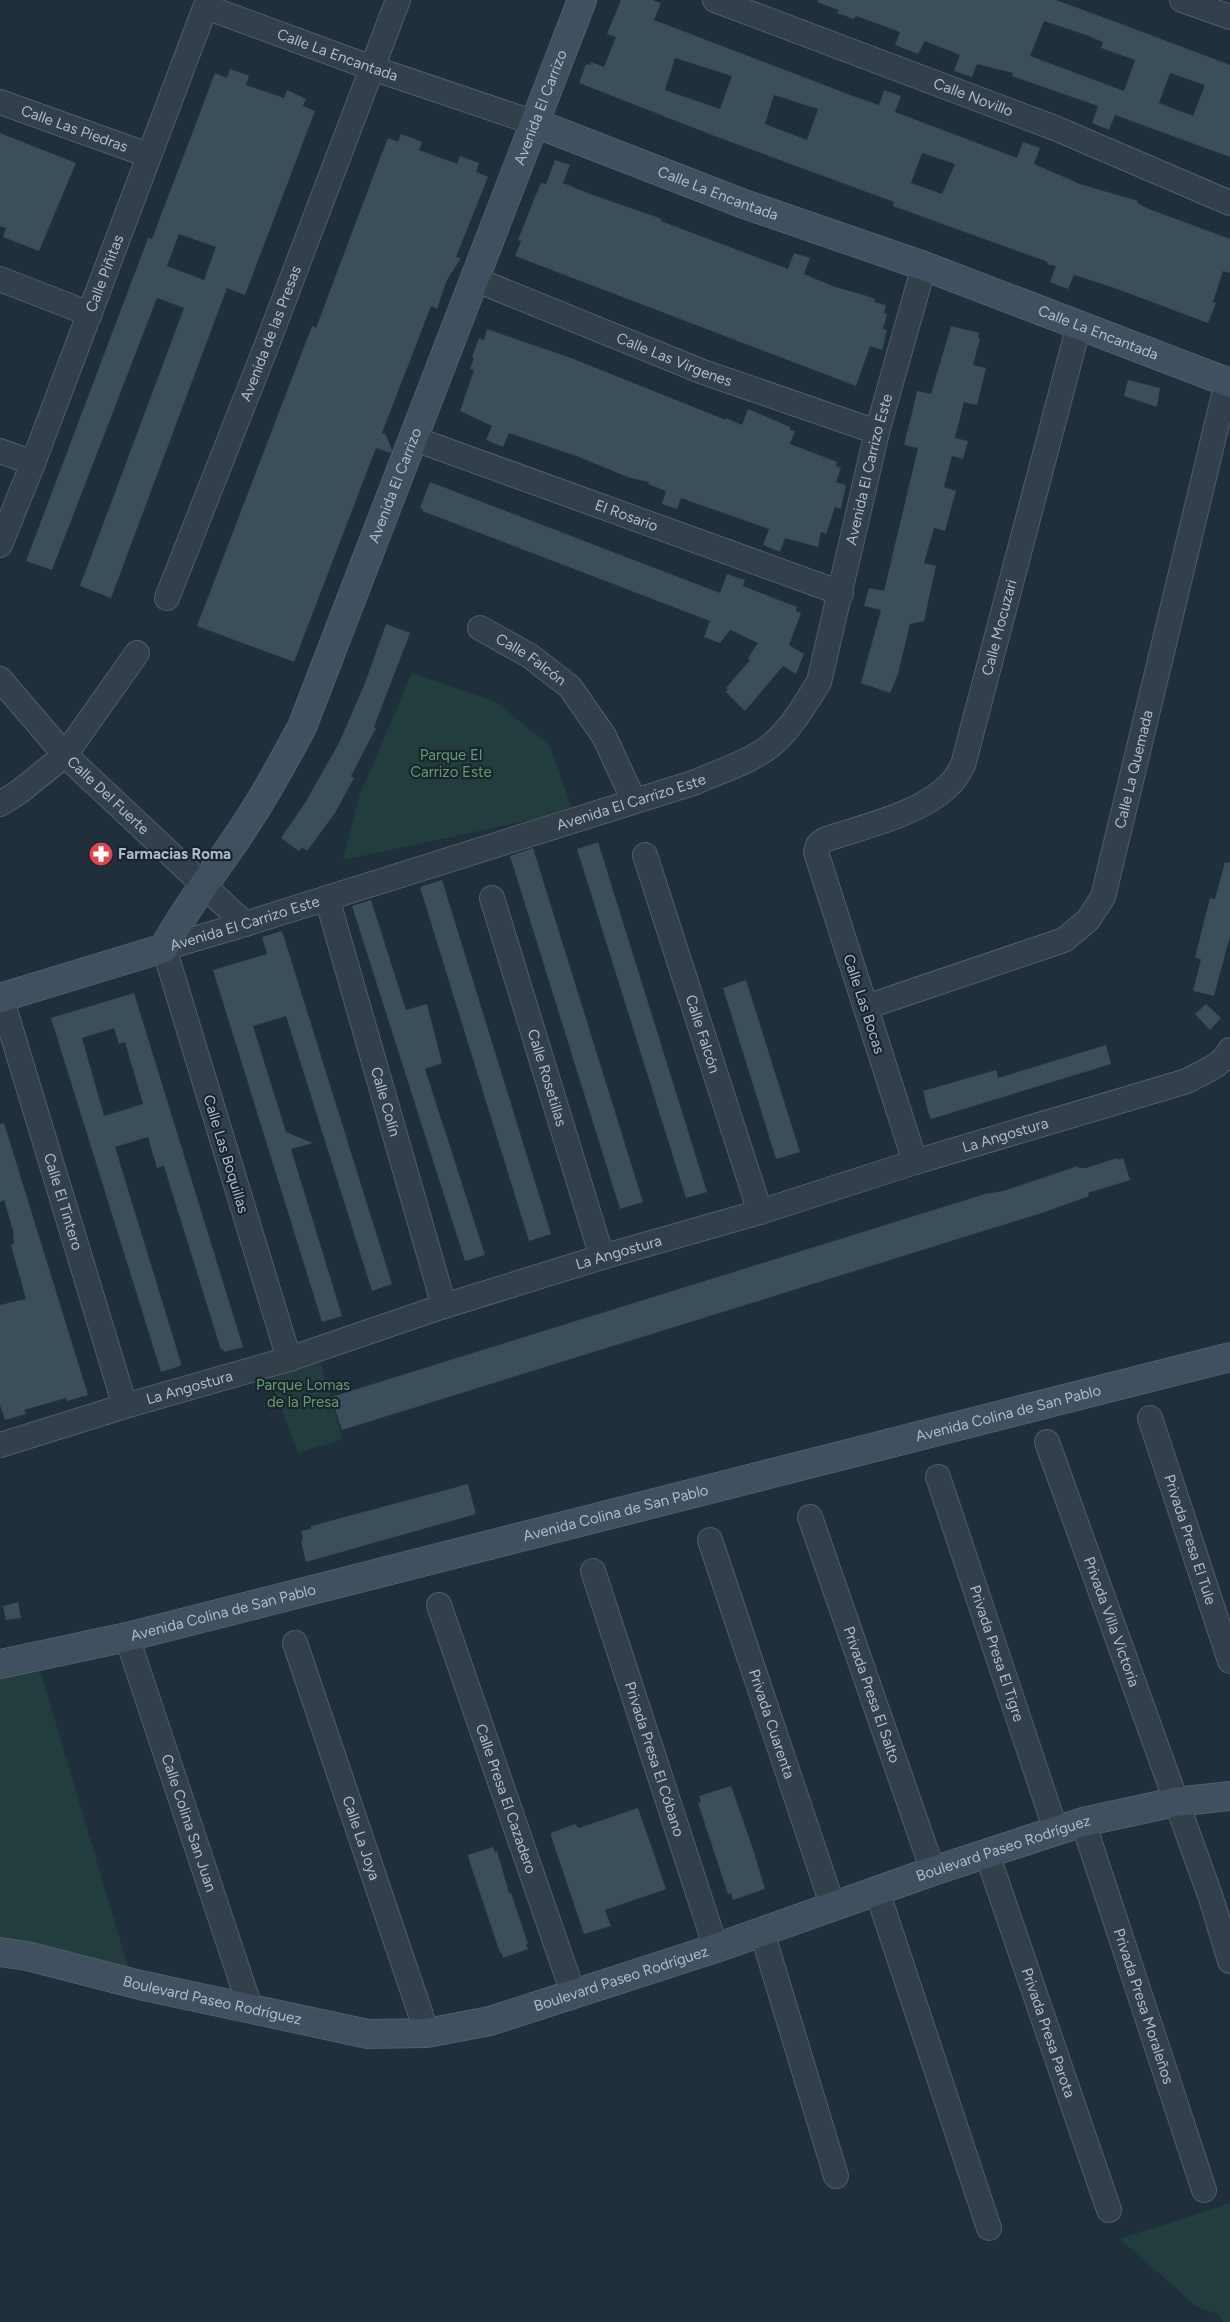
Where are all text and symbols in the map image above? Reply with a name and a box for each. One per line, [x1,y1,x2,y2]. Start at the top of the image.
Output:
street label: Calle La Encantada [275,25,400,85]
street label: Avenida El Carrizo [510,47,571,168]
street label: Calle Novillo [931,74,1016,121]
street label: Calle Las Piedras [19,101,130,156]
street label: Calle La Encantada [655,162,781,224]
street label: Calle Piñitas [82,232,127,315]
street label: Avenida de las Presas [236,263,305,404]
street label: Calle La Encantada [1035,301,1161,364]
street label: Calle Las Virgenes [614,329,735,390]
street label: Avenida El Carrizo Este [842,391,896,547]
street label: Avenida El Carrizo [365,425,425,546]
street label: El Rosario [592,496,661,535]
street label: Calle Mocuzari [978,578,1021,677]
street label: Calle Falcón [493,630,570,690]
street label: Calle La Quemada [1111,708,1157,830]
park label: Parque El Carrizo Este [410,746,492,781]
street label: Calle Del Fuerte [63,753,153,838]
street label: Avenida El Carrizo Este [554,770,708,834]
pharmacy icon: Farmacias Roma [88,841,114,867]
place label: Farmacias Roma [118,845,231,863]
street label: Avenida El Carrizo Este [168,892,322,955]
street label: Calle Las Bocas [839,952,889,1056]
street label: Calle Falcón [682,993,724,1075]
street label: Calle Rosetillas [524,1027,570,1129]
street label: Calle Colín [367,1065,404,1139]
street label: Calle Las Boquillas [199,1093,253,1215]
street label: La Angostura [960,1114,1050,1156]
street label: Calle El Tintero [40,1151,86,1253]
street label: La Angostura [573,1231,664,1274]
street label: La Angostura [144,1367,235,1408]
park label: Parque Lomas de la Presa [256,1376,350,1411]
street label: Avenida Colina de San Pablo [914,1381,1103,1445]
street label: Privada Presa El Tule [1160,1472,1220,1607]
street label: Avenida Colina de San Pablo [521,1481,711,1545]
street label: Privada Villa Victoria [1080,1554,1143,1689]
street label: Avenida Colina de San Pablo [129,1580,318,1645]
street label: Privada Presa El Tigre [966,1583,1028,1724]
street label: Privada Presa El Salto [840,1624,904,1766]
street label: Privada Cuarenta [745,1667,798,1781]
street label: Privada Presa El Cóbano [621,1679,688,1839]
street label: Calle Presa El Cazadero [472,1721,540,1876]
street label: Calle Colina San Juan [158,1752,220,1894]
street label: Calle La Joya [338,1794,384,1883]
street label: Boulevard Paseo Rodríguez [914,1812,1092,1885]
street label: Privada Presa Moraleños [1110,1926,1178,2086]
street label: Boulevard Paseo Rodríguez [531,1942,711,2015]
street label: Privada Presa Parota [1018,1965,1079,2100]
street label: Boulevard Paseo Rodríguez [121,1972,303,2029]

